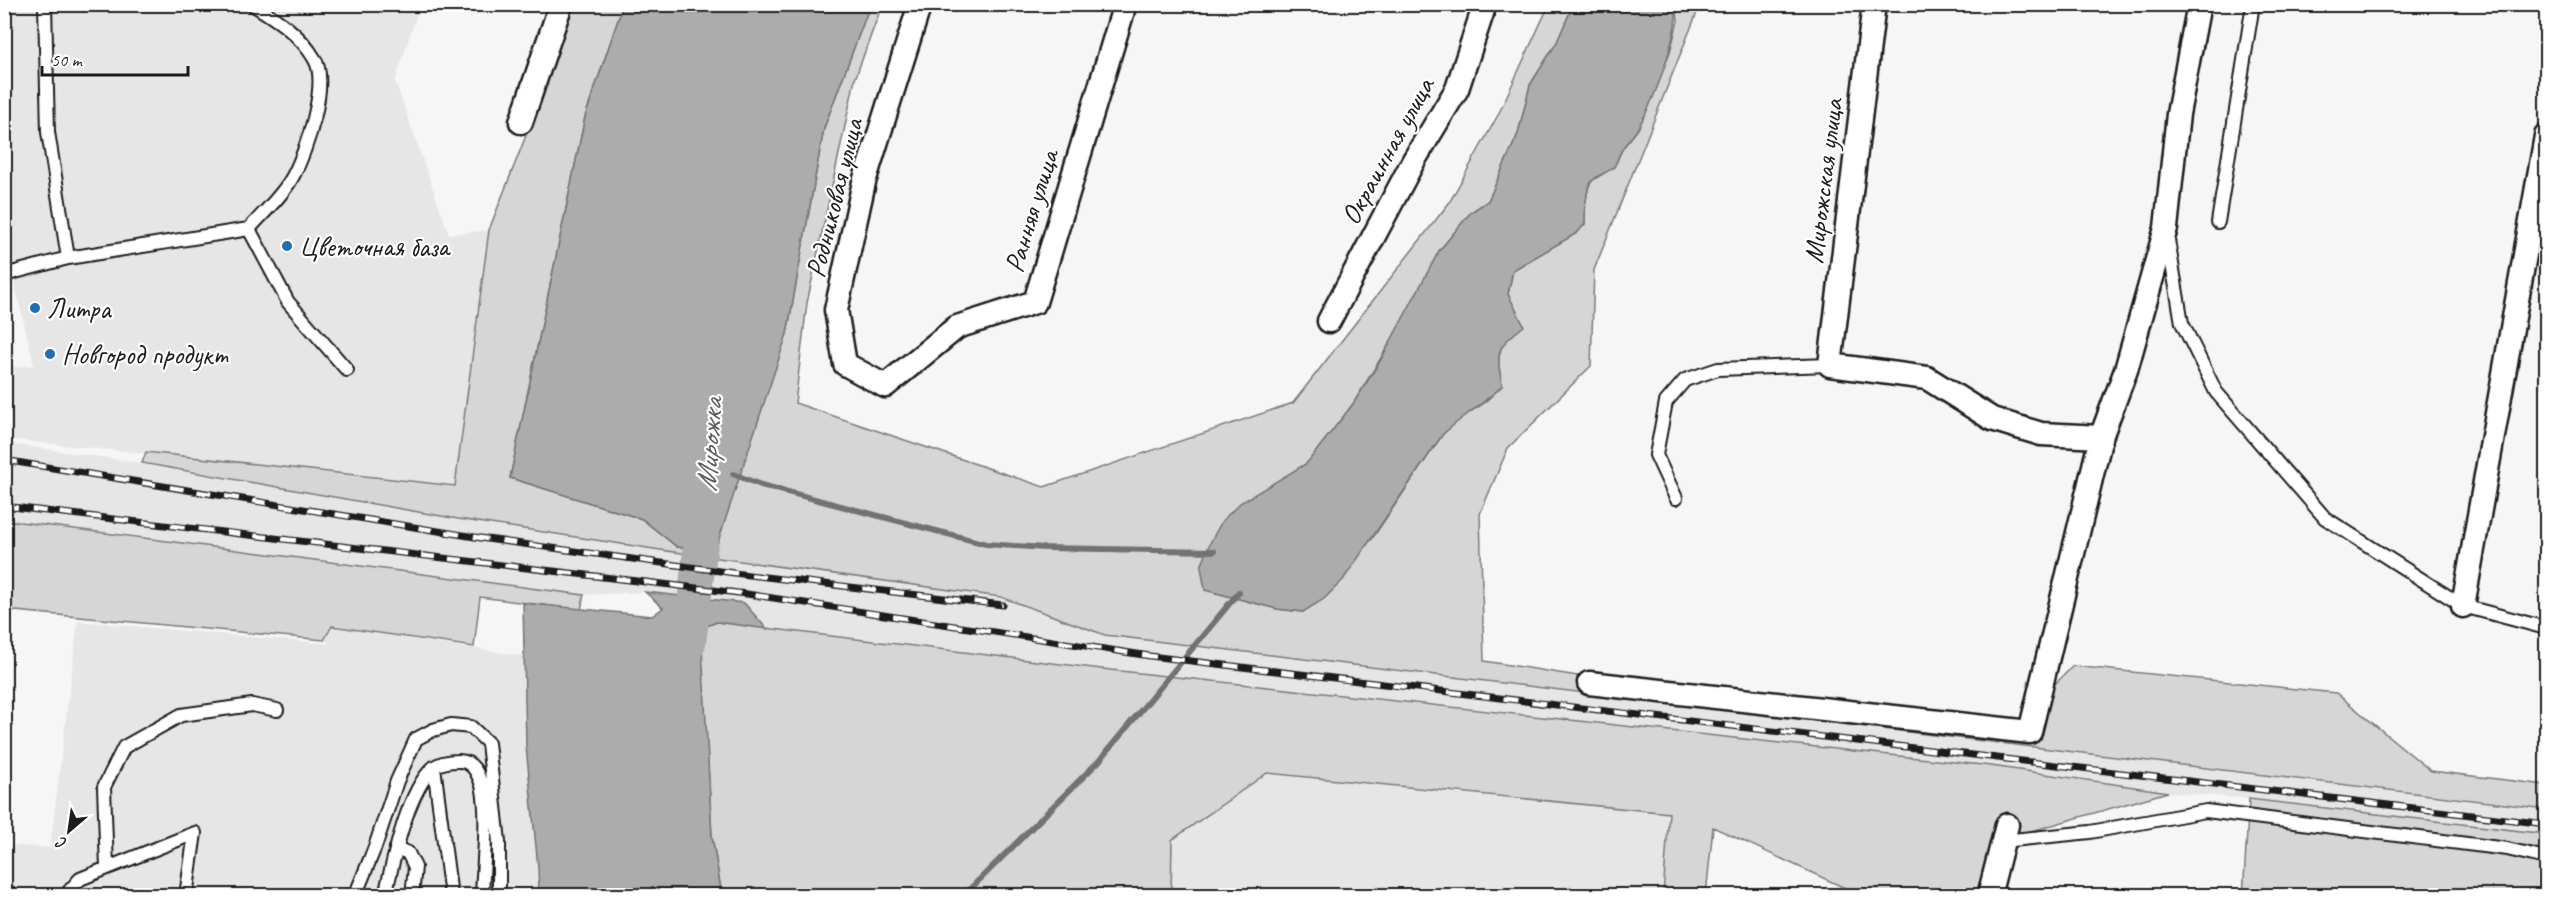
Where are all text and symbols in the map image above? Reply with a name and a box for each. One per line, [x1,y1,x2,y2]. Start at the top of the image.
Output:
scale bar [42,39,188,77]
text: 50 m [51,49,84,71]
street label: Окраинная улица [1332,70,1442,230]
street label: Мирожская улица [1796,95,1851,265]
street label: Родниковая улица [797,113,871,281]
street label: Ранняя улица [996,143,1067,276]
place label: Цветочная база [299,229,451,264]
marker: Цветочная база [280,239,294,253]
place label: Литра [47,291,112,326]
marker: Литра [28,301,42,315]
place label: Новгород продукт [62,337,229,372]
marker: Новгород продукт [43,347,57,361]
water label: Мирожка [687,394,731,493]
north arrow [39,801,99,861]
text: С [52,832,70,854]

